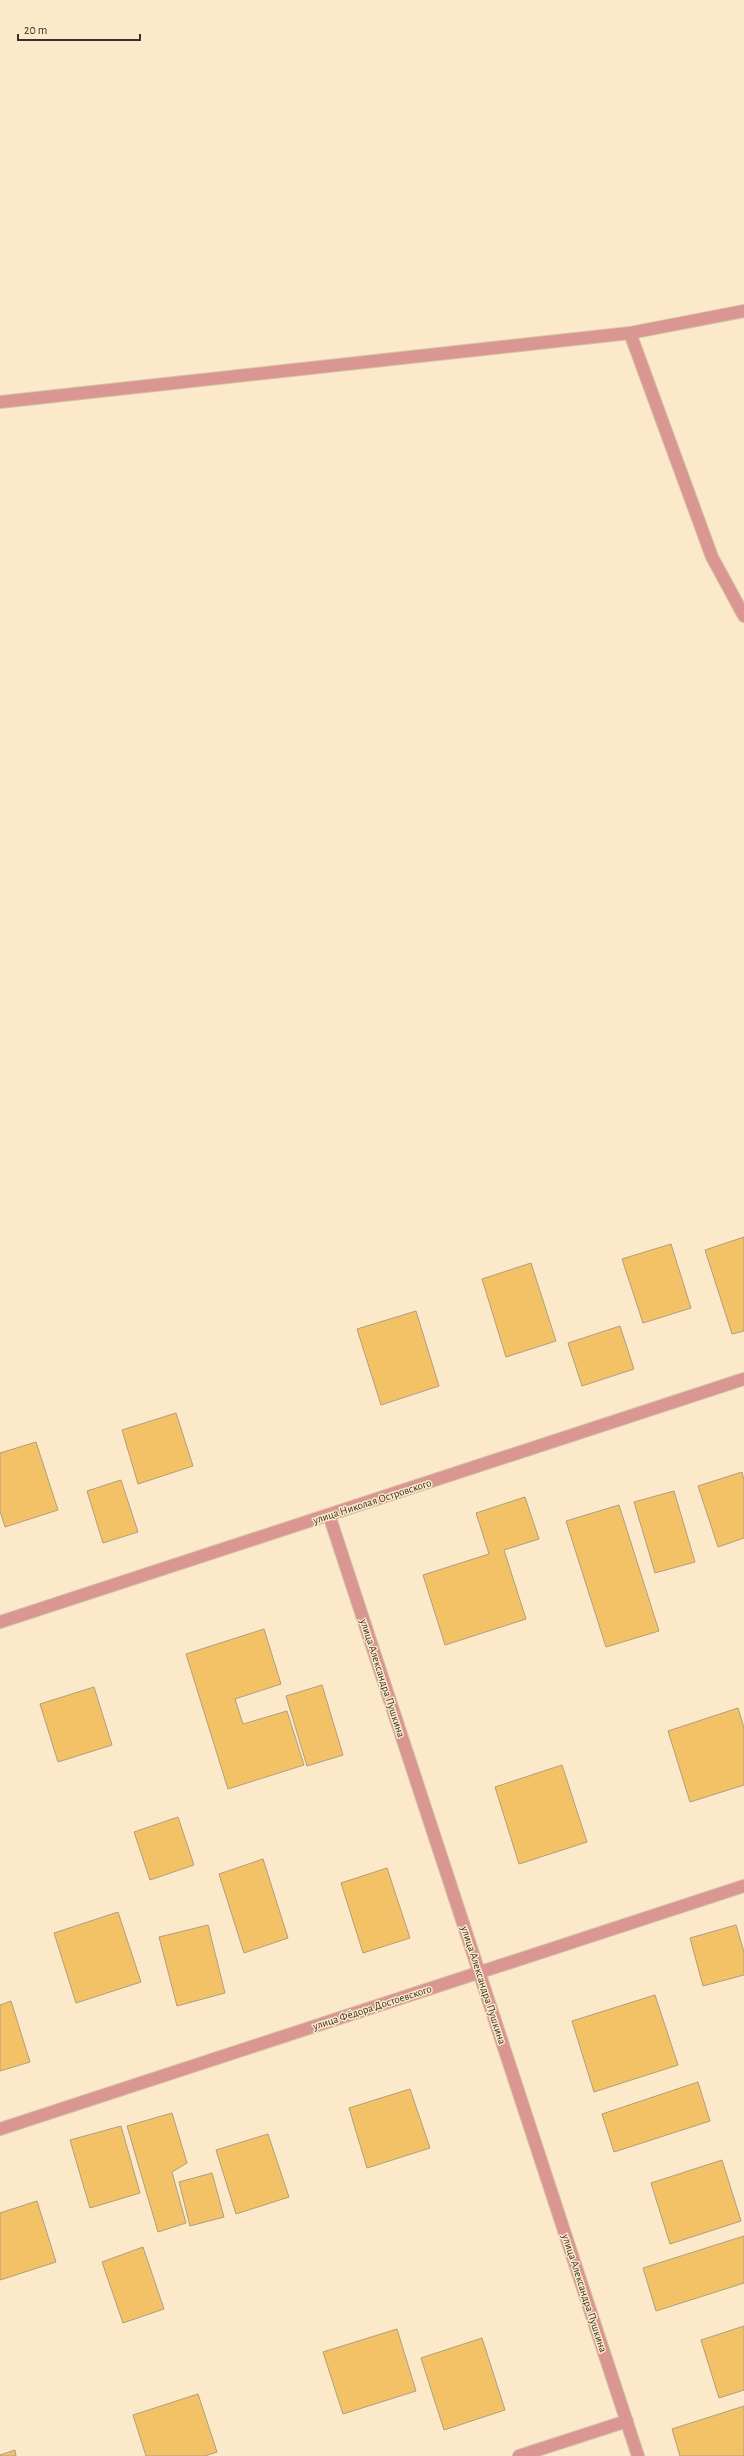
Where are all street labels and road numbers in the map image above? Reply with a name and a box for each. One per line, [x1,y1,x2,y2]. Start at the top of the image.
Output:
street label: улица Николая Островского [311,1477,433,1526]
street label: улица Александра Пушкина [358,1617,407,1739]
street label: улица Александра Пушкина [459,1924,508,2046]
street label: улица Фёдора Достоевского [310,1983,433,2032]
street label: улица Александра Пушкина [560,2232,609,2354]

